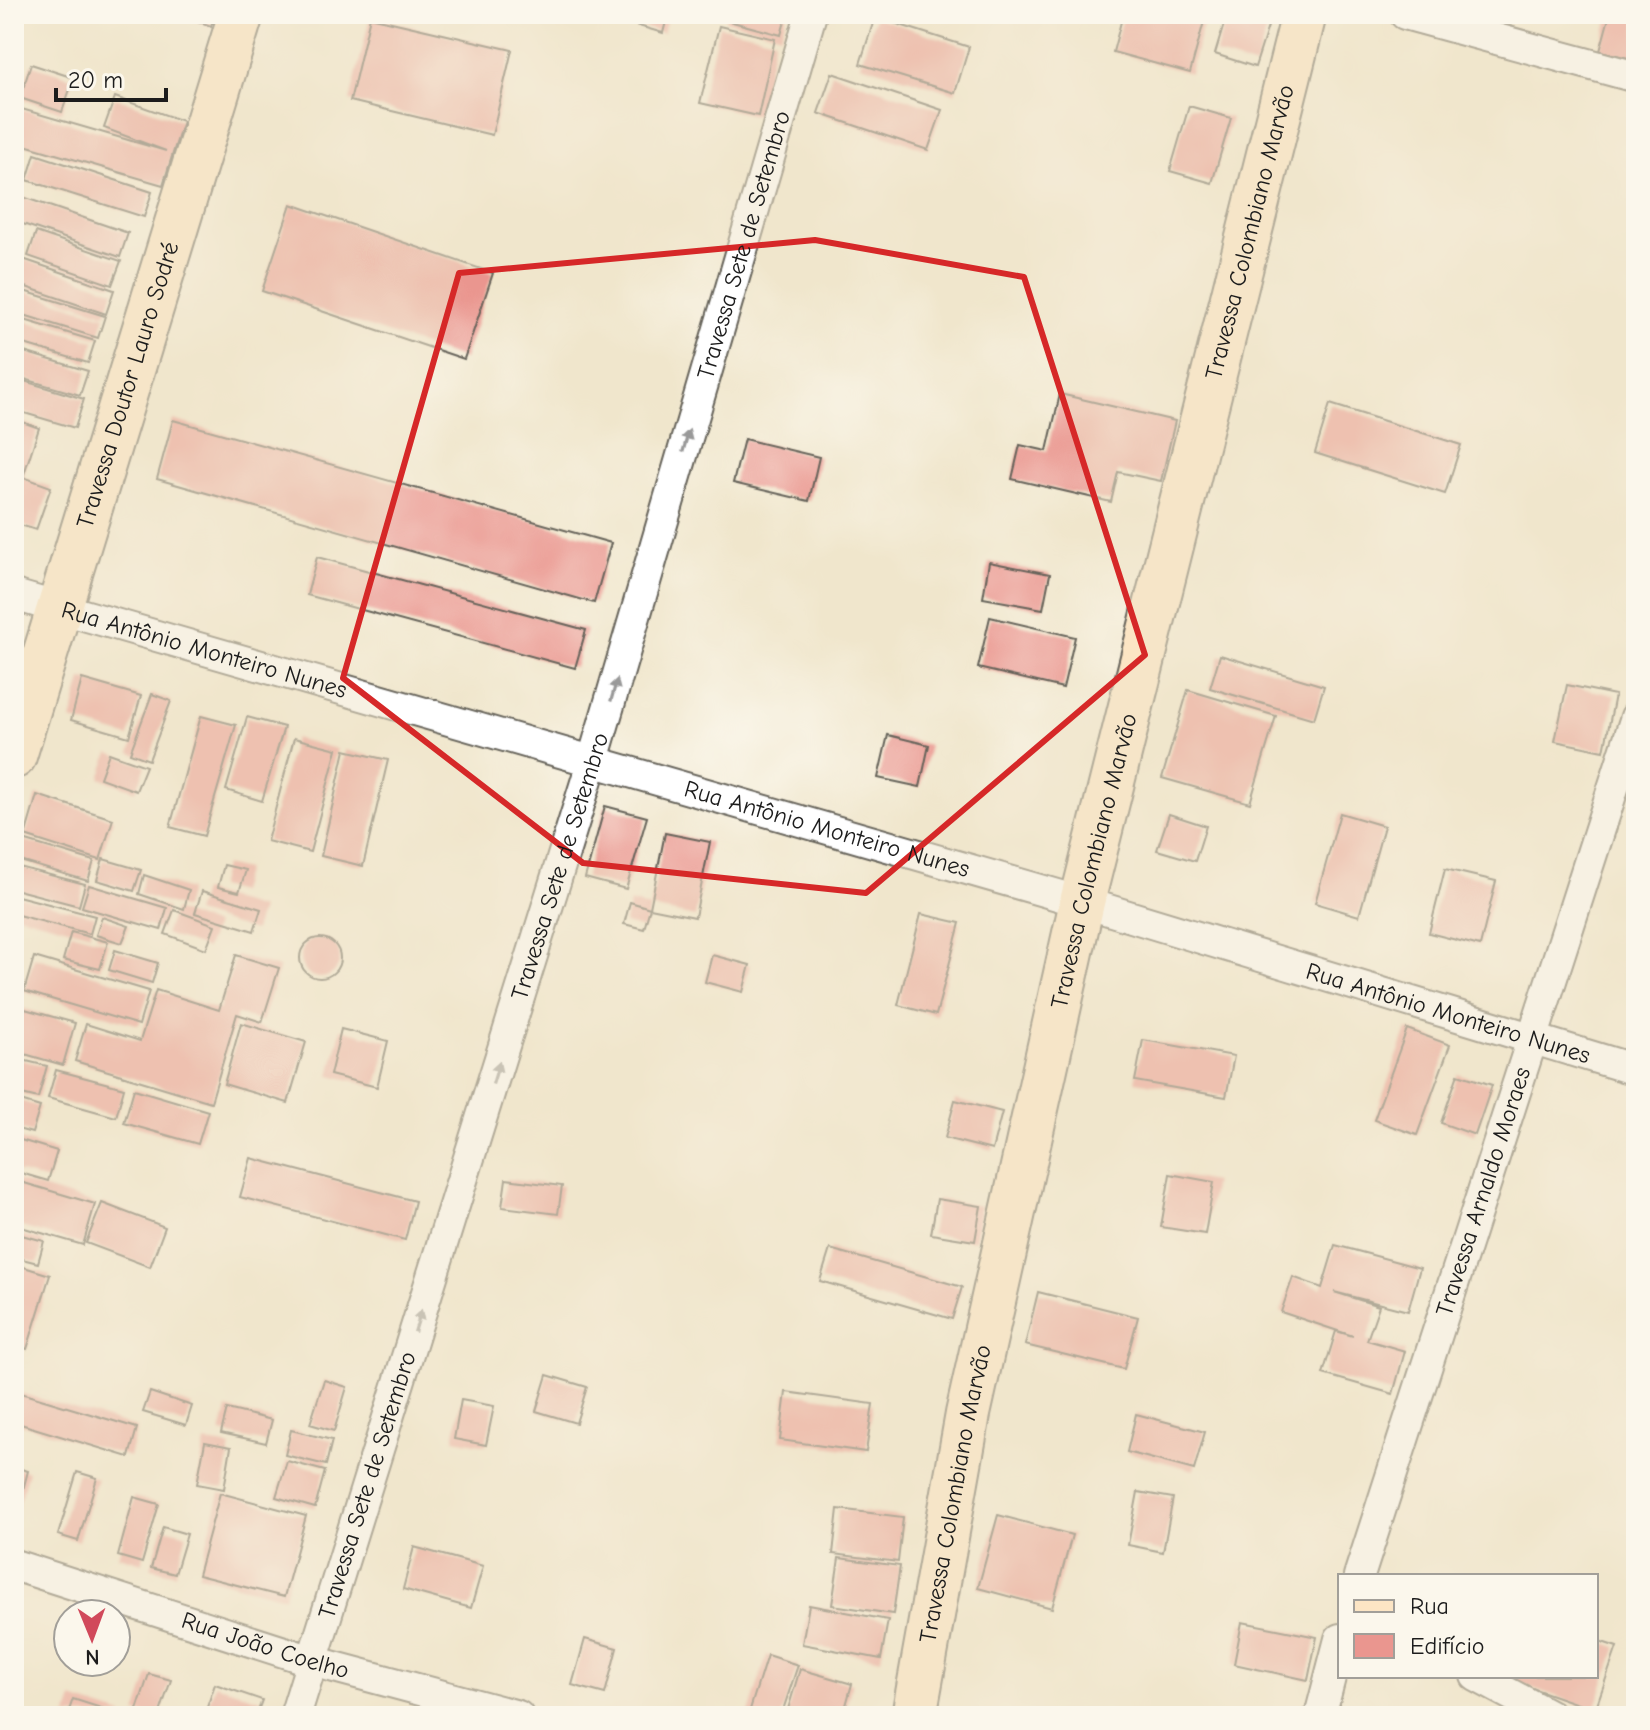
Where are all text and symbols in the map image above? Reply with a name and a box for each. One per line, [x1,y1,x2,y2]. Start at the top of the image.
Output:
scale bar [56,52,166,102]
text: 20 m [68,66,123,94]
street label: Travessa Colombiano Marvão [1199,82,1300,382]
street label: Travessa Sete de Setembro [691,107,796,382]
street label: Travessa Doutor Lauro Sodré [71,238,184,532]
one-way arrow [681,428,693,453]
street label: Rua Antônio Monteiro Nunes [58,595,350,704]
one-way arrow [608,678,621,702]
street label: Travessa Colombiano Marvão [1045,710,1143,1011]
street label: Travessa Sete de Setembro [505,729,614,1003]
street label: Rua Antônio Monteiro Nunes [681,774,973,883]
street label: Rua Antônio Monteiro Nunes [1303,957,1594,1069]
one-way arrow [490,1060,502,1084]
street label: Travessa Arnaldo Moraes [1430,1063,1536,1320]
one-way arrow [412,1308,425,1332]
street label: Travessa Colombiano Marvão [913,1342,997,1645]
street label: Travessa Sete de Setembro [312,1348,422,1622]
legend [1338,1574,1598,1678]
text: Rua [1410,1592,1449,1620]
north arrow [52,1598,132,1678]
street label: Rua João Coelho [178,1606,352,1684]
text: Edifício [1410,1632,1485,1660]
text: N [85,1644,100,1670]

